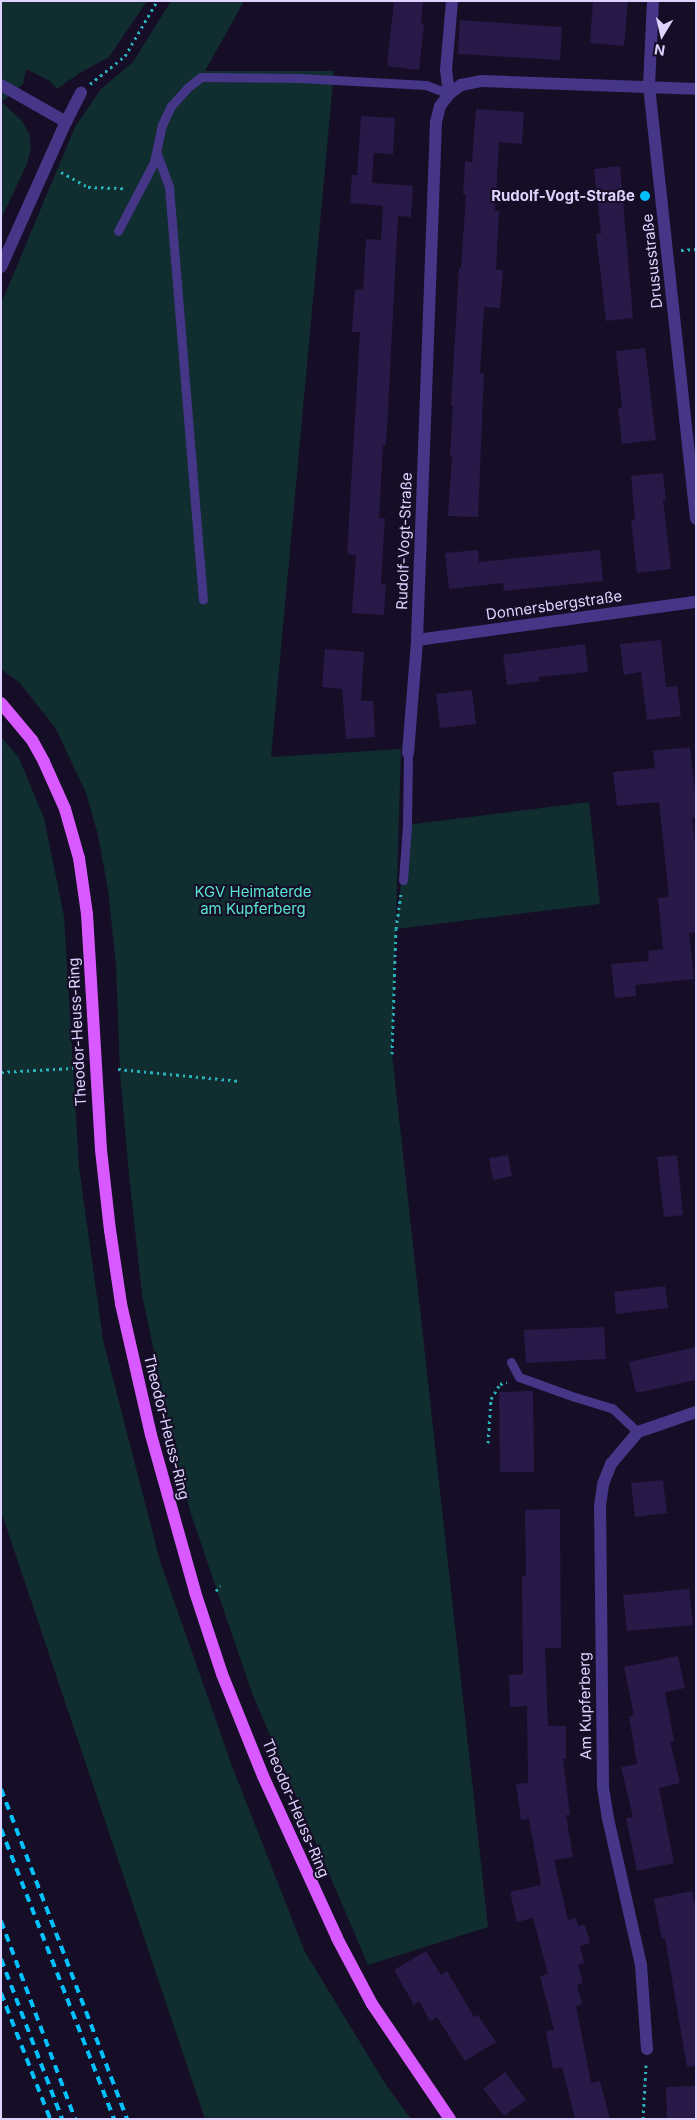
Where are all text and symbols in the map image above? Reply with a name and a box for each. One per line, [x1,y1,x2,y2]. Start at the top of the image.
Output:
north arrow [637,10,687,60]
text: N [653,41,666,60]
place label: Rudolf-Vogt-Straße [491,187,635,205]
marker: Rudolf-Vogt-Straße [639,190,651,202]
street label: Drususstraße [638,213,666,309]
street label: Rudolf-Vogt-Straße [393,472,415,610]
street label: Donnersbergstraße [485,587,623,623]
park label: KGV Heimaterde am Kupferberg [195,882,311,917]
street label: Theodor-Heuss-Ring [64,957,90,1107]
street label: Theodor-Heuss-Ring [140,1352,194,1502]
street label: Am Kupferberg [575,1652,595,1760]
street label: Theodor-Heuss-Ring [259,1736,333,1880]

